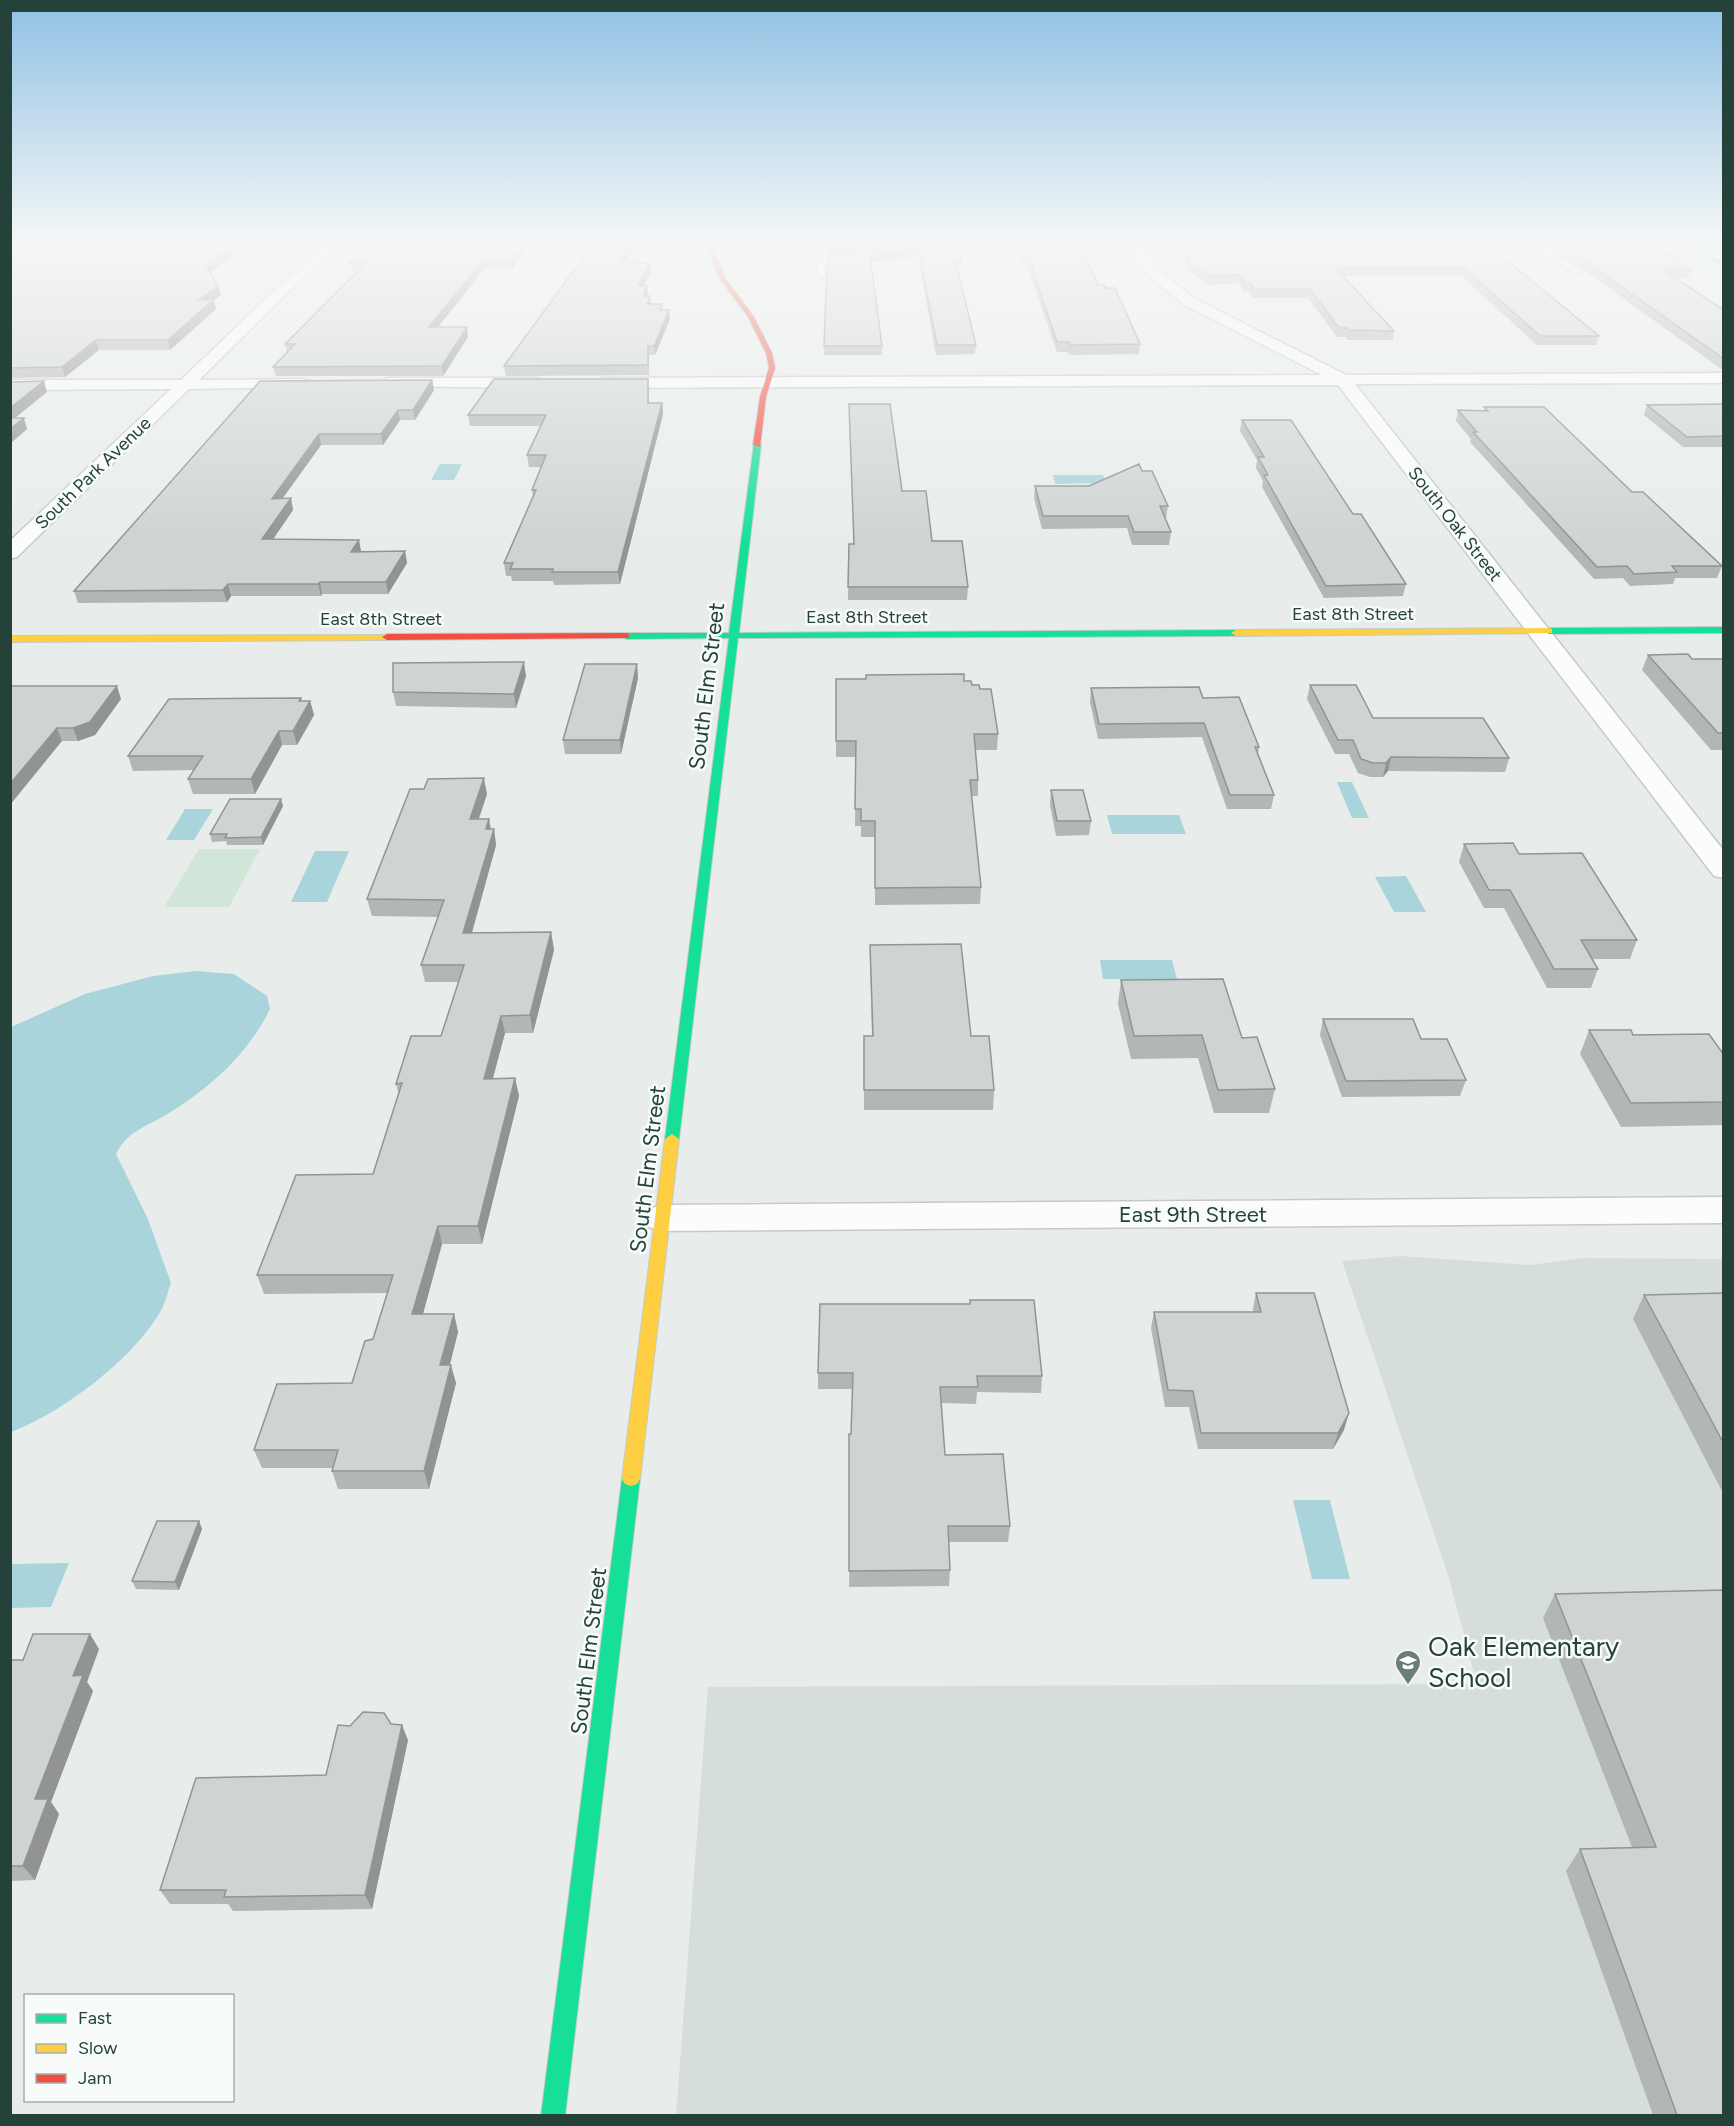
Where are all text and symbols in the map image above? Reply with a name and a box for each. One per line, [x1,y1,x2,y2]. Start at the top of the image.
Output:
street label: South Park Avenue [31,412,156,534]
street label: South Oak Street [1403,462,1507,586]
street label: South Elm Street [683,601,730,771]
street label: East 8th Street [1292,603,1414,625]
street label: East 8th Street [806,606,928,628]
street label: East 8th Street [320,608,442,630]
street label: South Elm Street [624,1084,671,1254]
street label: East 9th Street [1119,1201,1267,1228]
street label: South Elm Street [565,1566,612,1736]
place label: Oak Elementary School [1428,1630,1619,1694]
school or university icon: Oak Elementary School [1393,1648,1423,1686]
legend [24,1994,234,2102]
text: Fast [78,2007,112,2029]
text: Slow [78,2037,117,2059]
text: Jam [78,2067,112,2089]

